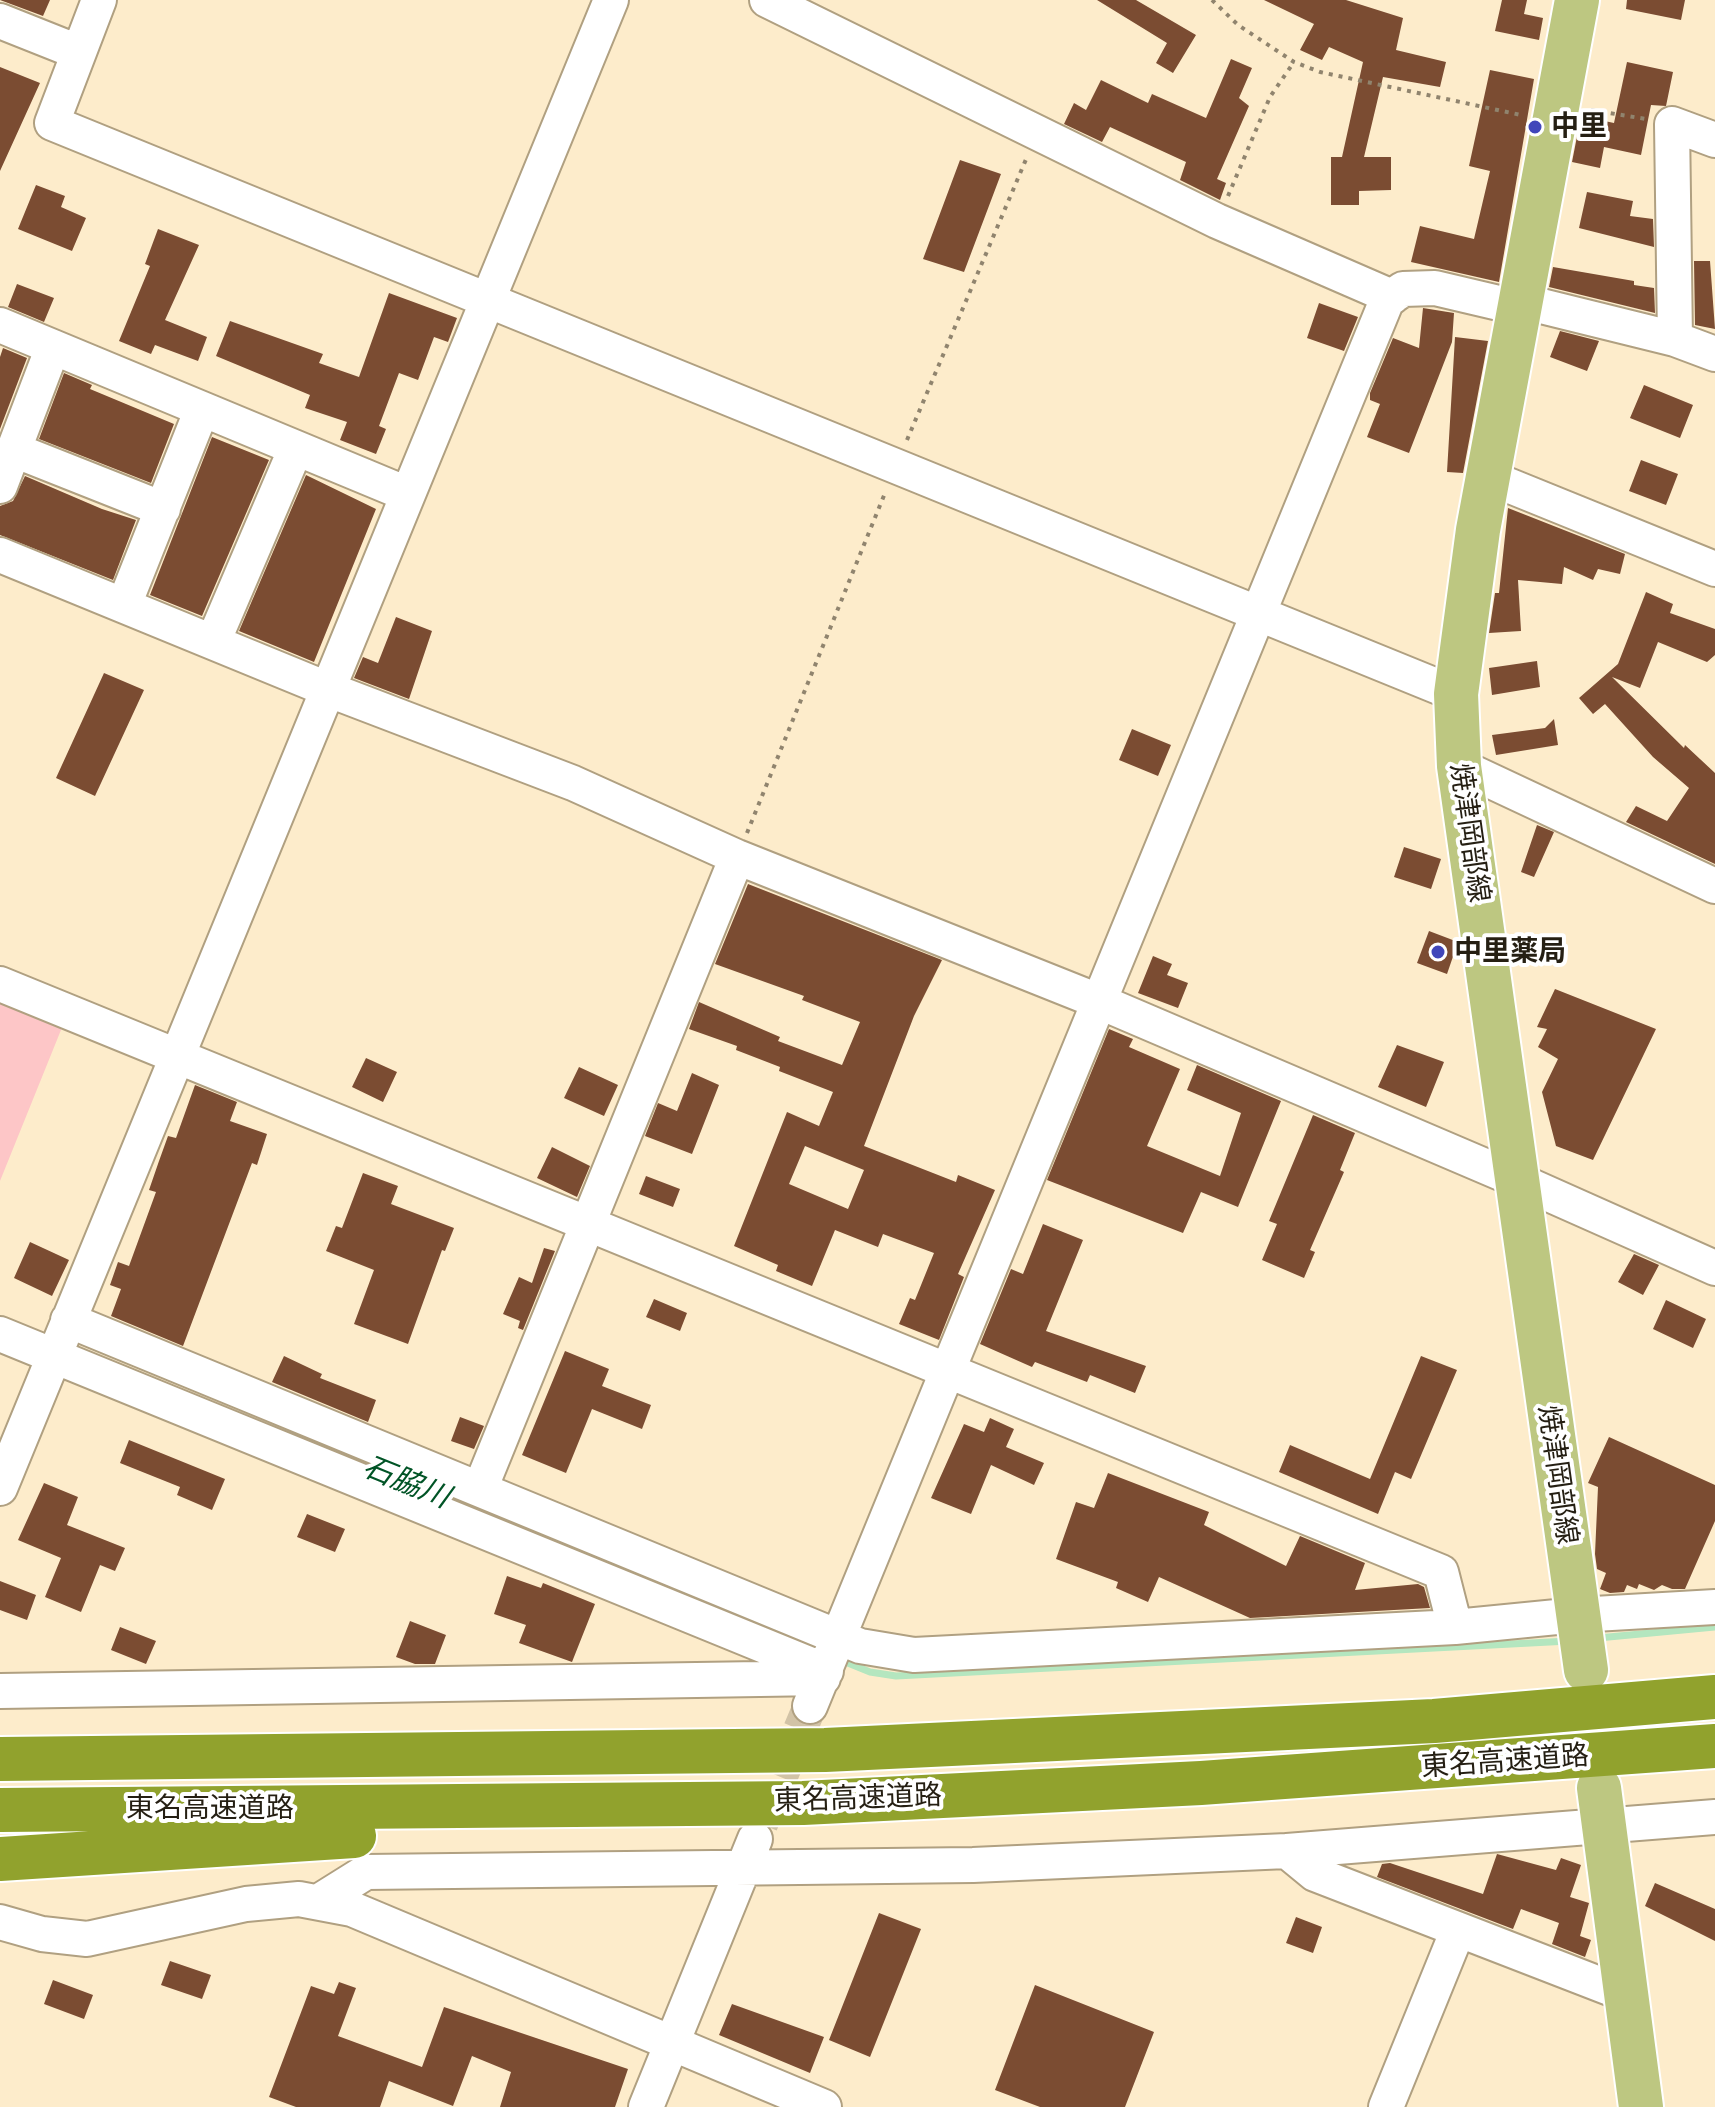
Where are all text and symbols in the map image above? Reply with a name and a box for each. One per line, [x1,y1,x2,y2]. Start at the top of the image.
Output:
place label: 中里 [1551,110,1607,144]
marker: 中里 [1526,118,1544,136]
street label: 焼津岡部線 [1443,761,1495,905]
place label: 中里薬局 [1454,935,1566,969]
marker: 中里薬局 [1429,943,1447,961]
street label: 焼津岡部線 [1531,1403,1583,1547]
water label: 石脇川 [358,1449,454,1517]
street label: 東名高速道路 [1420,1739,1590,1785]
street label: 東名高速道路 [773,1779,943,1819]
street label: 東名高速道路 [126,1792,294,1826]

